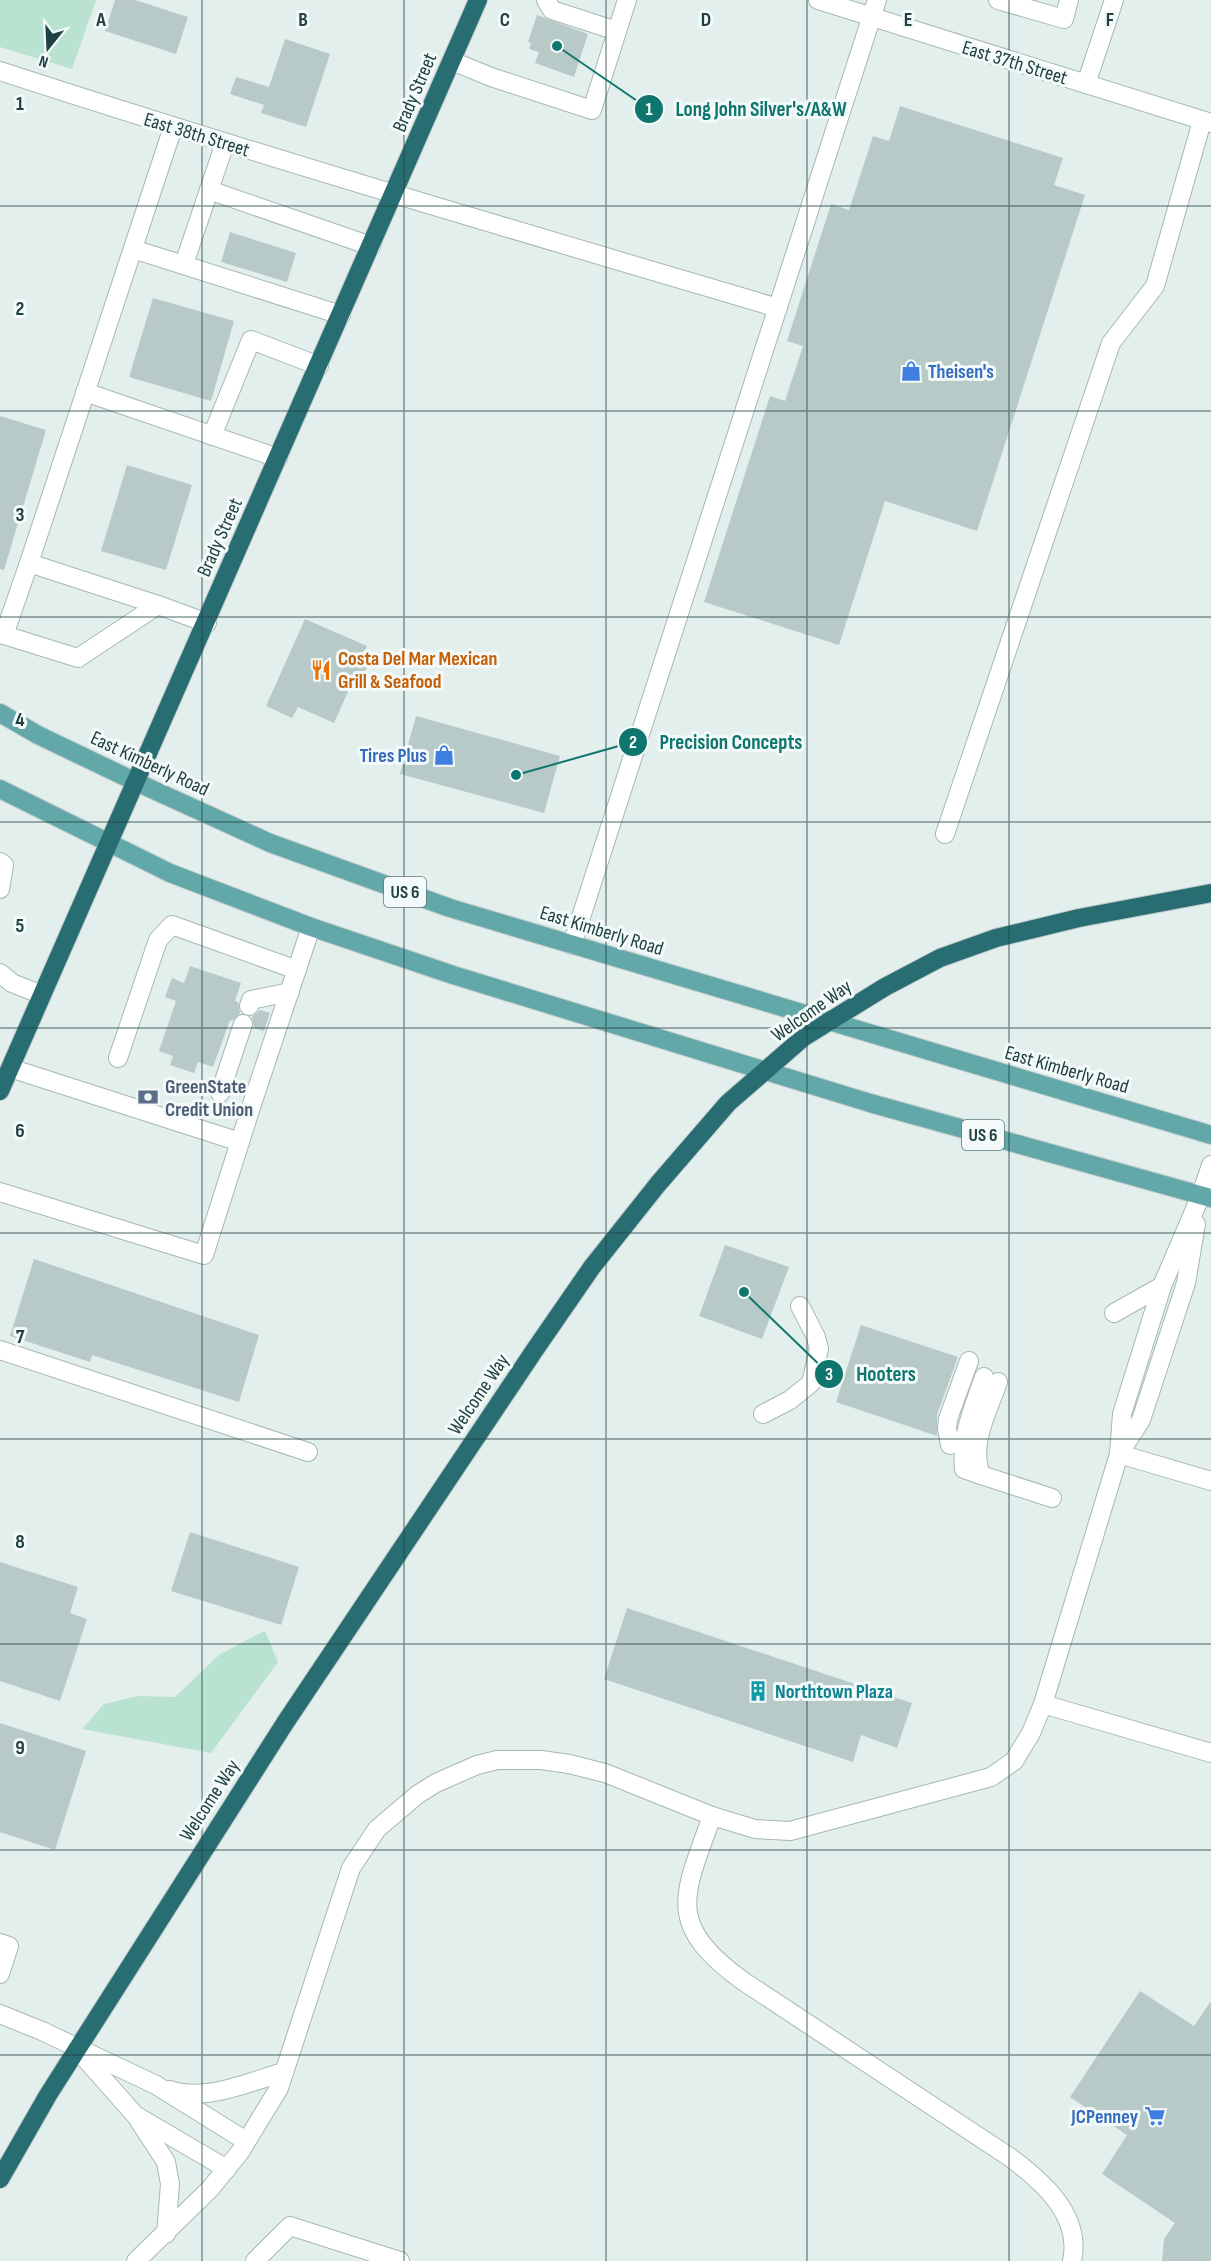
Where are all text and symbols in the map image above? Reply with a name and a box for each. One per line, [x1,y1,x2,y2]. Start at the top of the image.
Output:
text: A [95,8,106,32]
text: B [298,8,308,32]
text: C [500,8,510,32]
text: D [701,8,711,32]
text: E [904,8,912,32]
text: F [1106,8,1114,32]
north arrow [18,18,78,78]
street label: East 37th Street [959,36,1070,90]
street label: Brady Street [388,49,442,135]
text: N [37,50,51,71]
callout: Long John Silver's/A&W [634,89,859,128]
text: 1 [16,92,24,116]
text: Long John Silver's/A&W [675,97,847,122]
text: 1 [645,99,653,120]
street label: East 38th Street [141,108,252,162]
text: 2 [16,297,24,321]
shop icon: Theisen's [899,359,923,383]
place label: Theisen's [928,360,994,384]
street label: Brady Street [192,494,248,580]
text: 3 [16,503,25,527]
place label: Costa Del Mar Mexican Grill & Seafood [338,647,497,694]
restaurant icon: Costa Del Mar Mexican Grill & Seafood [309,658,333,682]
text: 4 [15,708,25,732]
callout: Precision Concepts [618,722,815,761]
street label: East Kimberly Road [87,726,213,802]
text: Precision Concepts [660,730,802,755]
text: 2 [629,732,637,753]
shop icon: Tires Plus [432,743,456,767]
place label: Tires Plus [359,744,427,768]
road number: US 6 [384,877,426,907]
street label: East Kimberly Road [537,901,666,961]
text: 5 [16,914,25,938]
street label: Welcome Way [767,974,857,1047]
street label: East Kimberly Road [1002,1041,1131,1099]
place label: GreenState Credit Union [165,1075,253,1122]
bank icon: GreenState Credit Union [136,1085,160,1109]
text: 6 [15,1119,25,1143]
road number: US 6 [962,1120,1004,1150]
text: 7 [16,1325,25,1349]
street label: Welcome Way [443,1349,515,1440]
callout: Hooters [814,1354,928,1393]
text: Hooters [856,1362,916,1387]
text: 3 [825,1364,833,1385]
text: 8 [15,1530,25,1554]
building icon: Northtown Plaza [746,1679,770,1703]
place label: Northtown Plaza [775,1680,893,1704]
text: 9 [15,1736,25,1760]
street label: Welcome Way [175,1755,245,1846]
supermarket icon: JCPenney [1143,2104,1167,2128]
place label: JCPenney [1070,2105,1139,2129]

